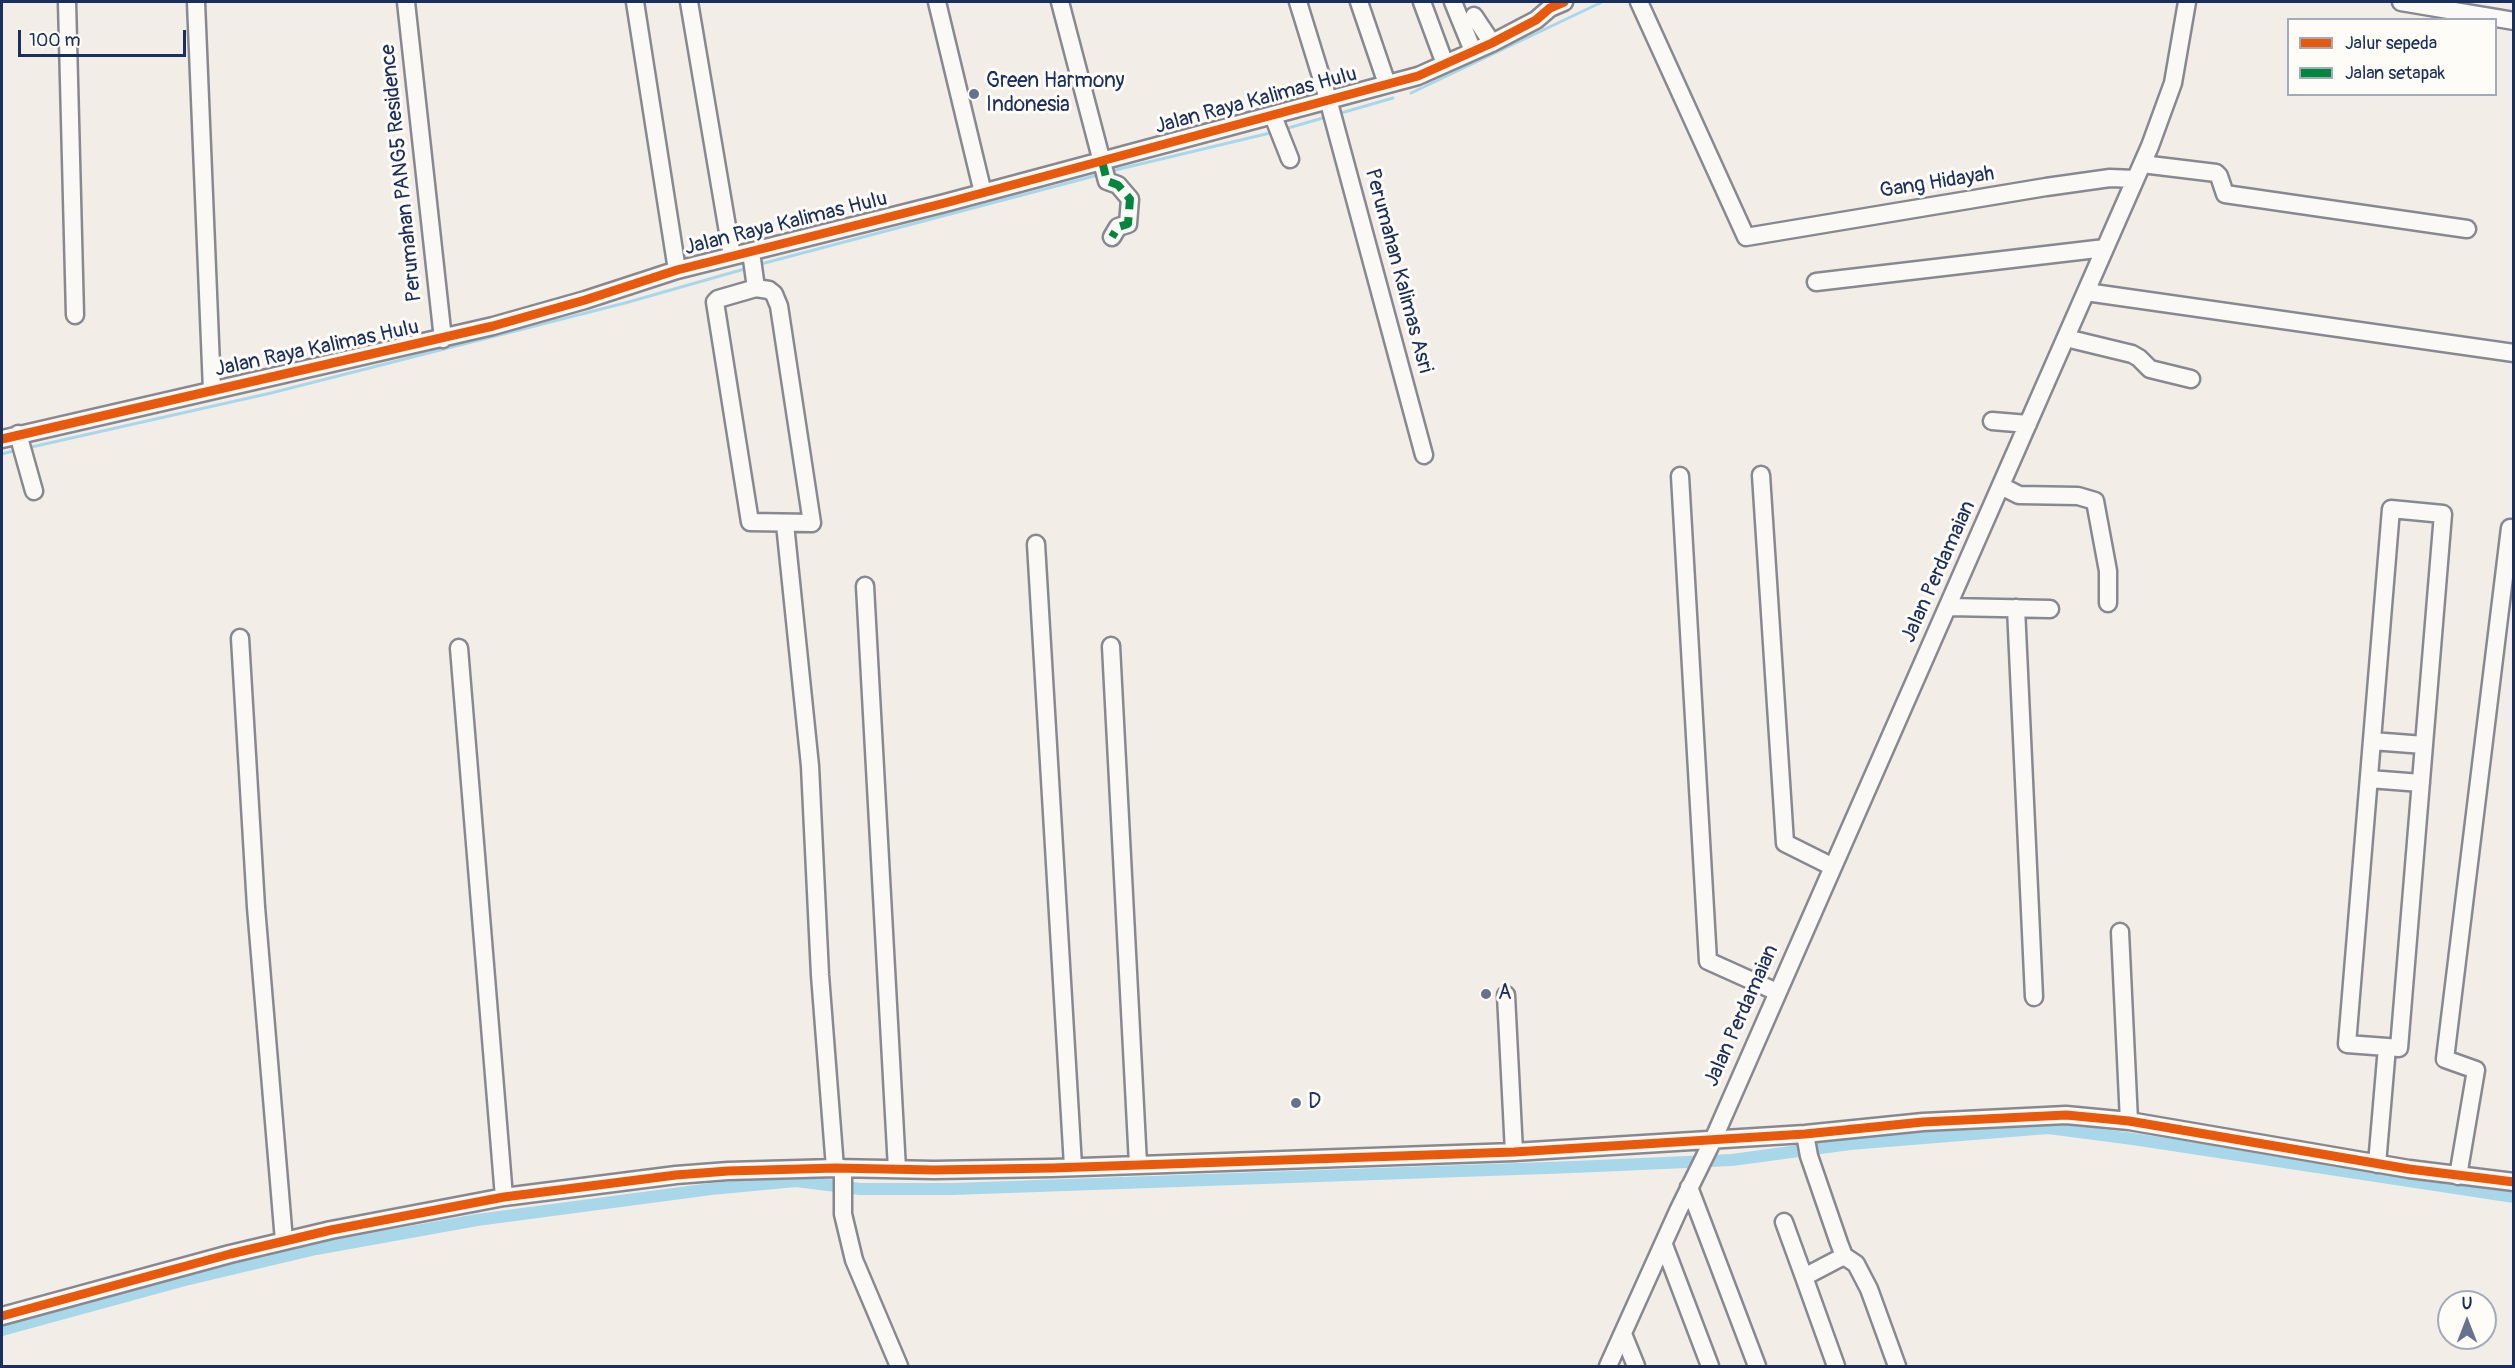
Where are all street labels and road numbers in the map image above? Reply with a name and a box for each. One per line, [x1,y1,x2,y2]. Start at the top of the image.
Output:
street label: Perumahan PANG5 Residence [376,43,428,303]
street label: Jalan Raya Kalimas Hulu [1152,62,1360,140]
street label: Gang Hidayah [1878,162,1996,204]
street label: Perumahan Kalimas Asri [1359,166,1437,376]
street label: Jalan Raya Kalimas Hulu [682,187,890,261]
street label: Jalan Raya Kalimas Hulu [213,315,421,383]
street label: Jalan Perdamaian [1896,497,1982,647]
street label: Jalan Perdamaian [1699,941,1785,1091]

